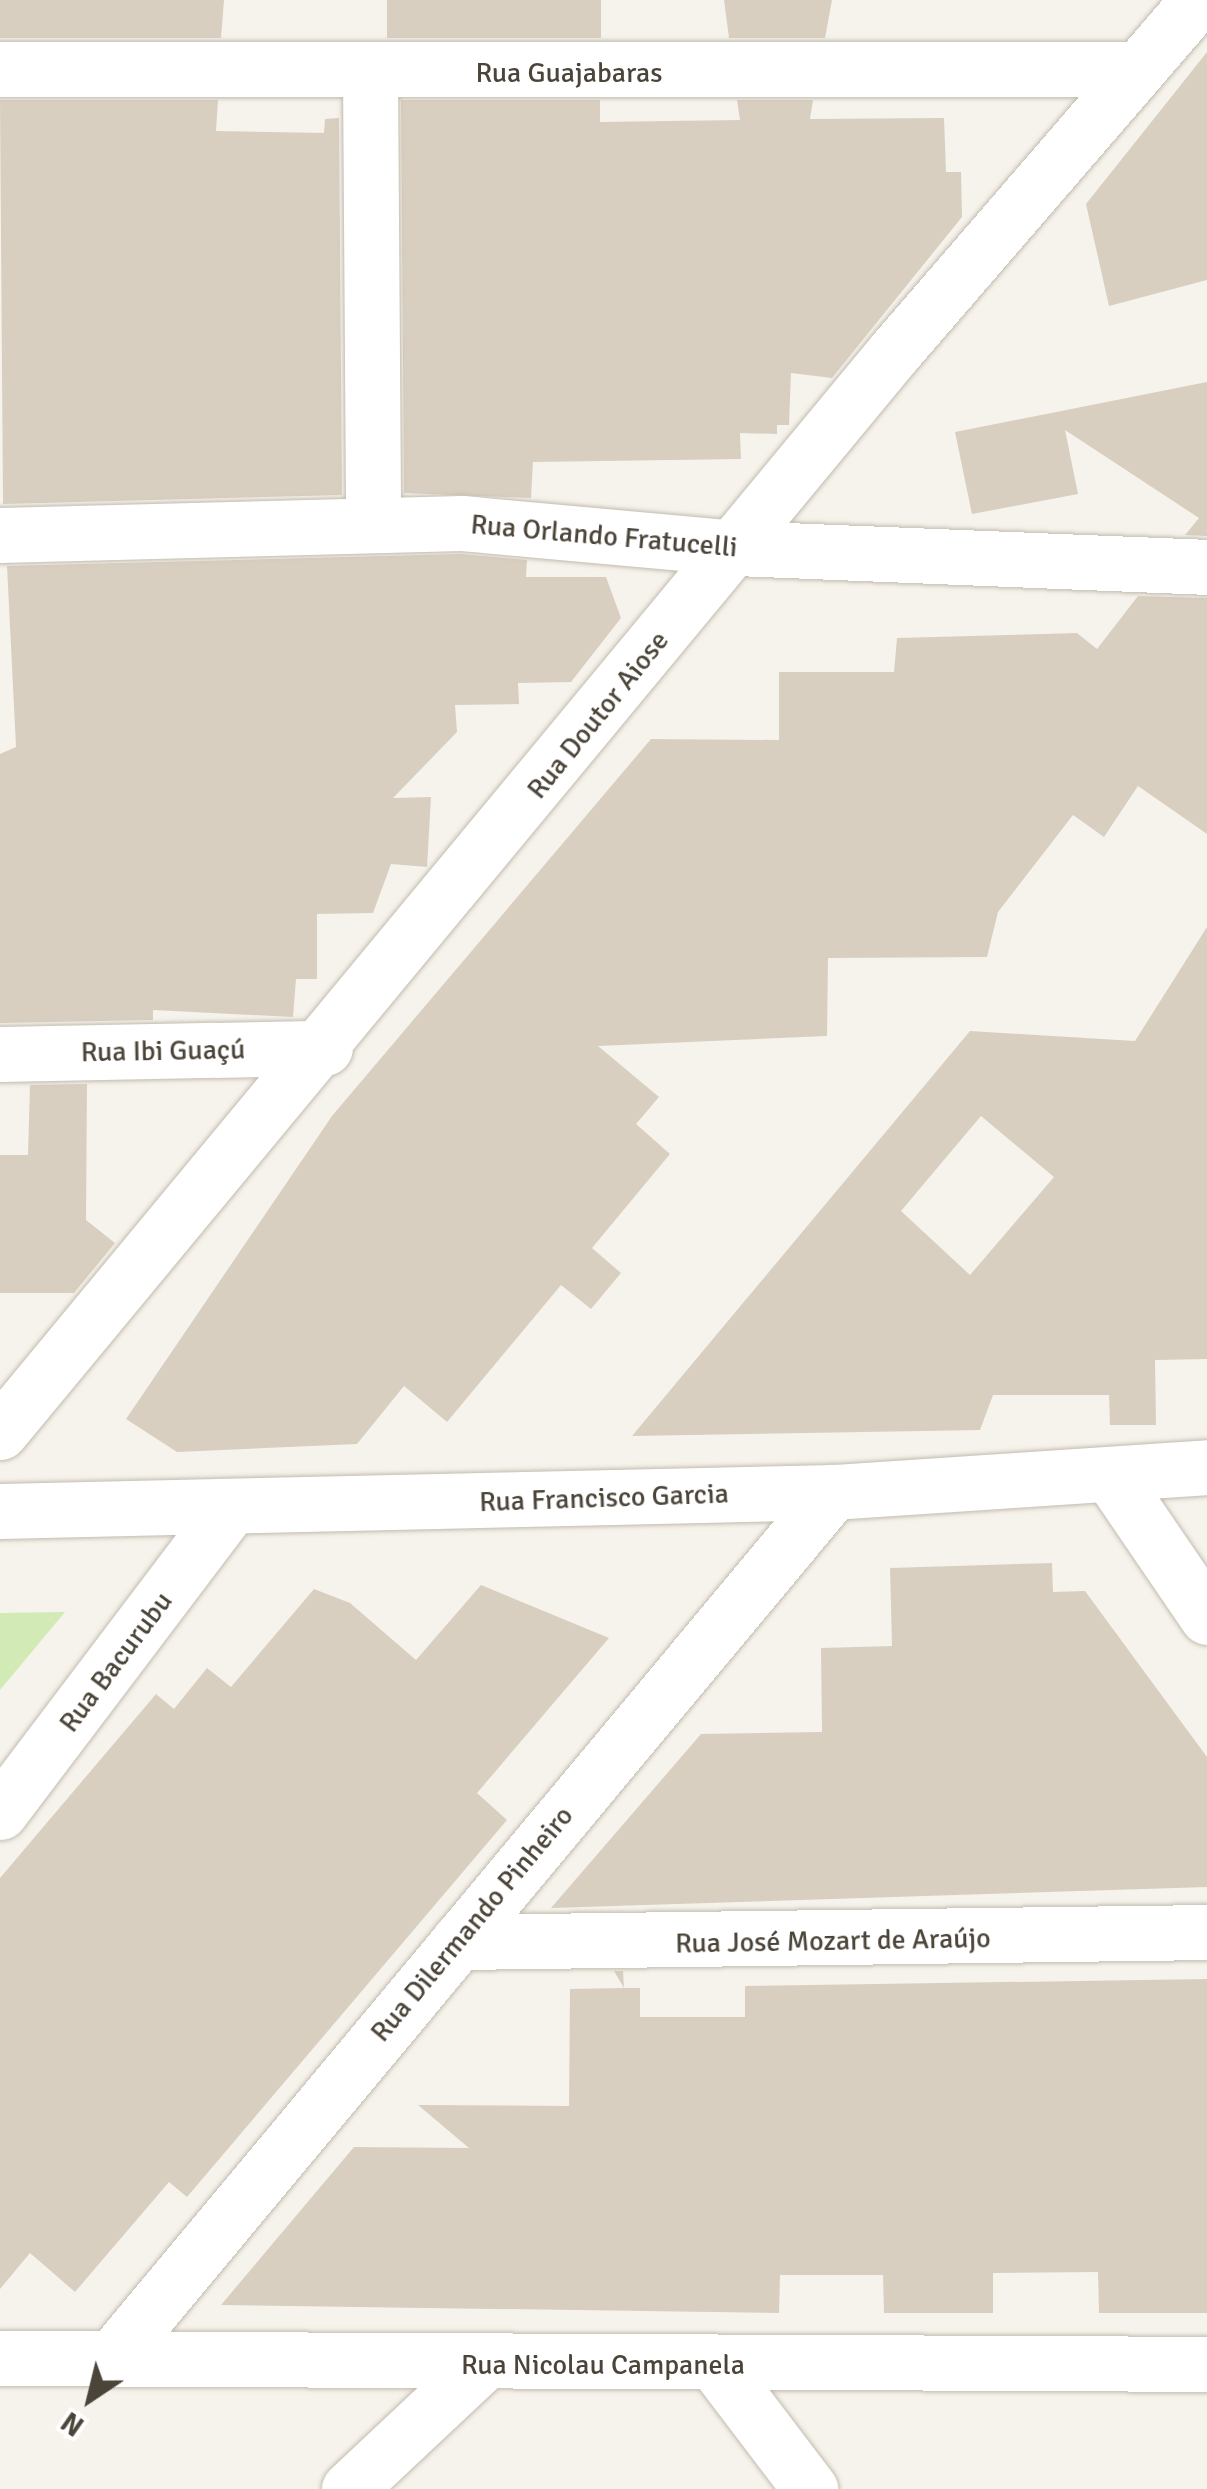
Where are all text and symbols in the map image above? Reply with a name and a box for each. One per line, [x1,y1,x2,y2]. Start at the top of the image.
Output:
street label: Rua Guajabaras [476,56,662,90]
street label: Rua Orlando Fratucelli [469,508,739,564]
street label: Rua Doutor Aiose [520,624,676,806]
street label: Rua Ibi Guaçú [80,1033,246,1069]
street label: Rua Francisco Garcia [479,1477,729,1519]
street label: Rua Bacurubu [52,1585,180,1739]
street label: Rua Dilermando Pinheiro [364,1799,580,2049]
street label: Rua José Mozart de Araújo [675,1921,991,1961]
street label: Rua Nicolau Campanela [461,2348,745,2382]
north arrow [40,2349,140,2449]
text: N [55,2404,91,2443]

